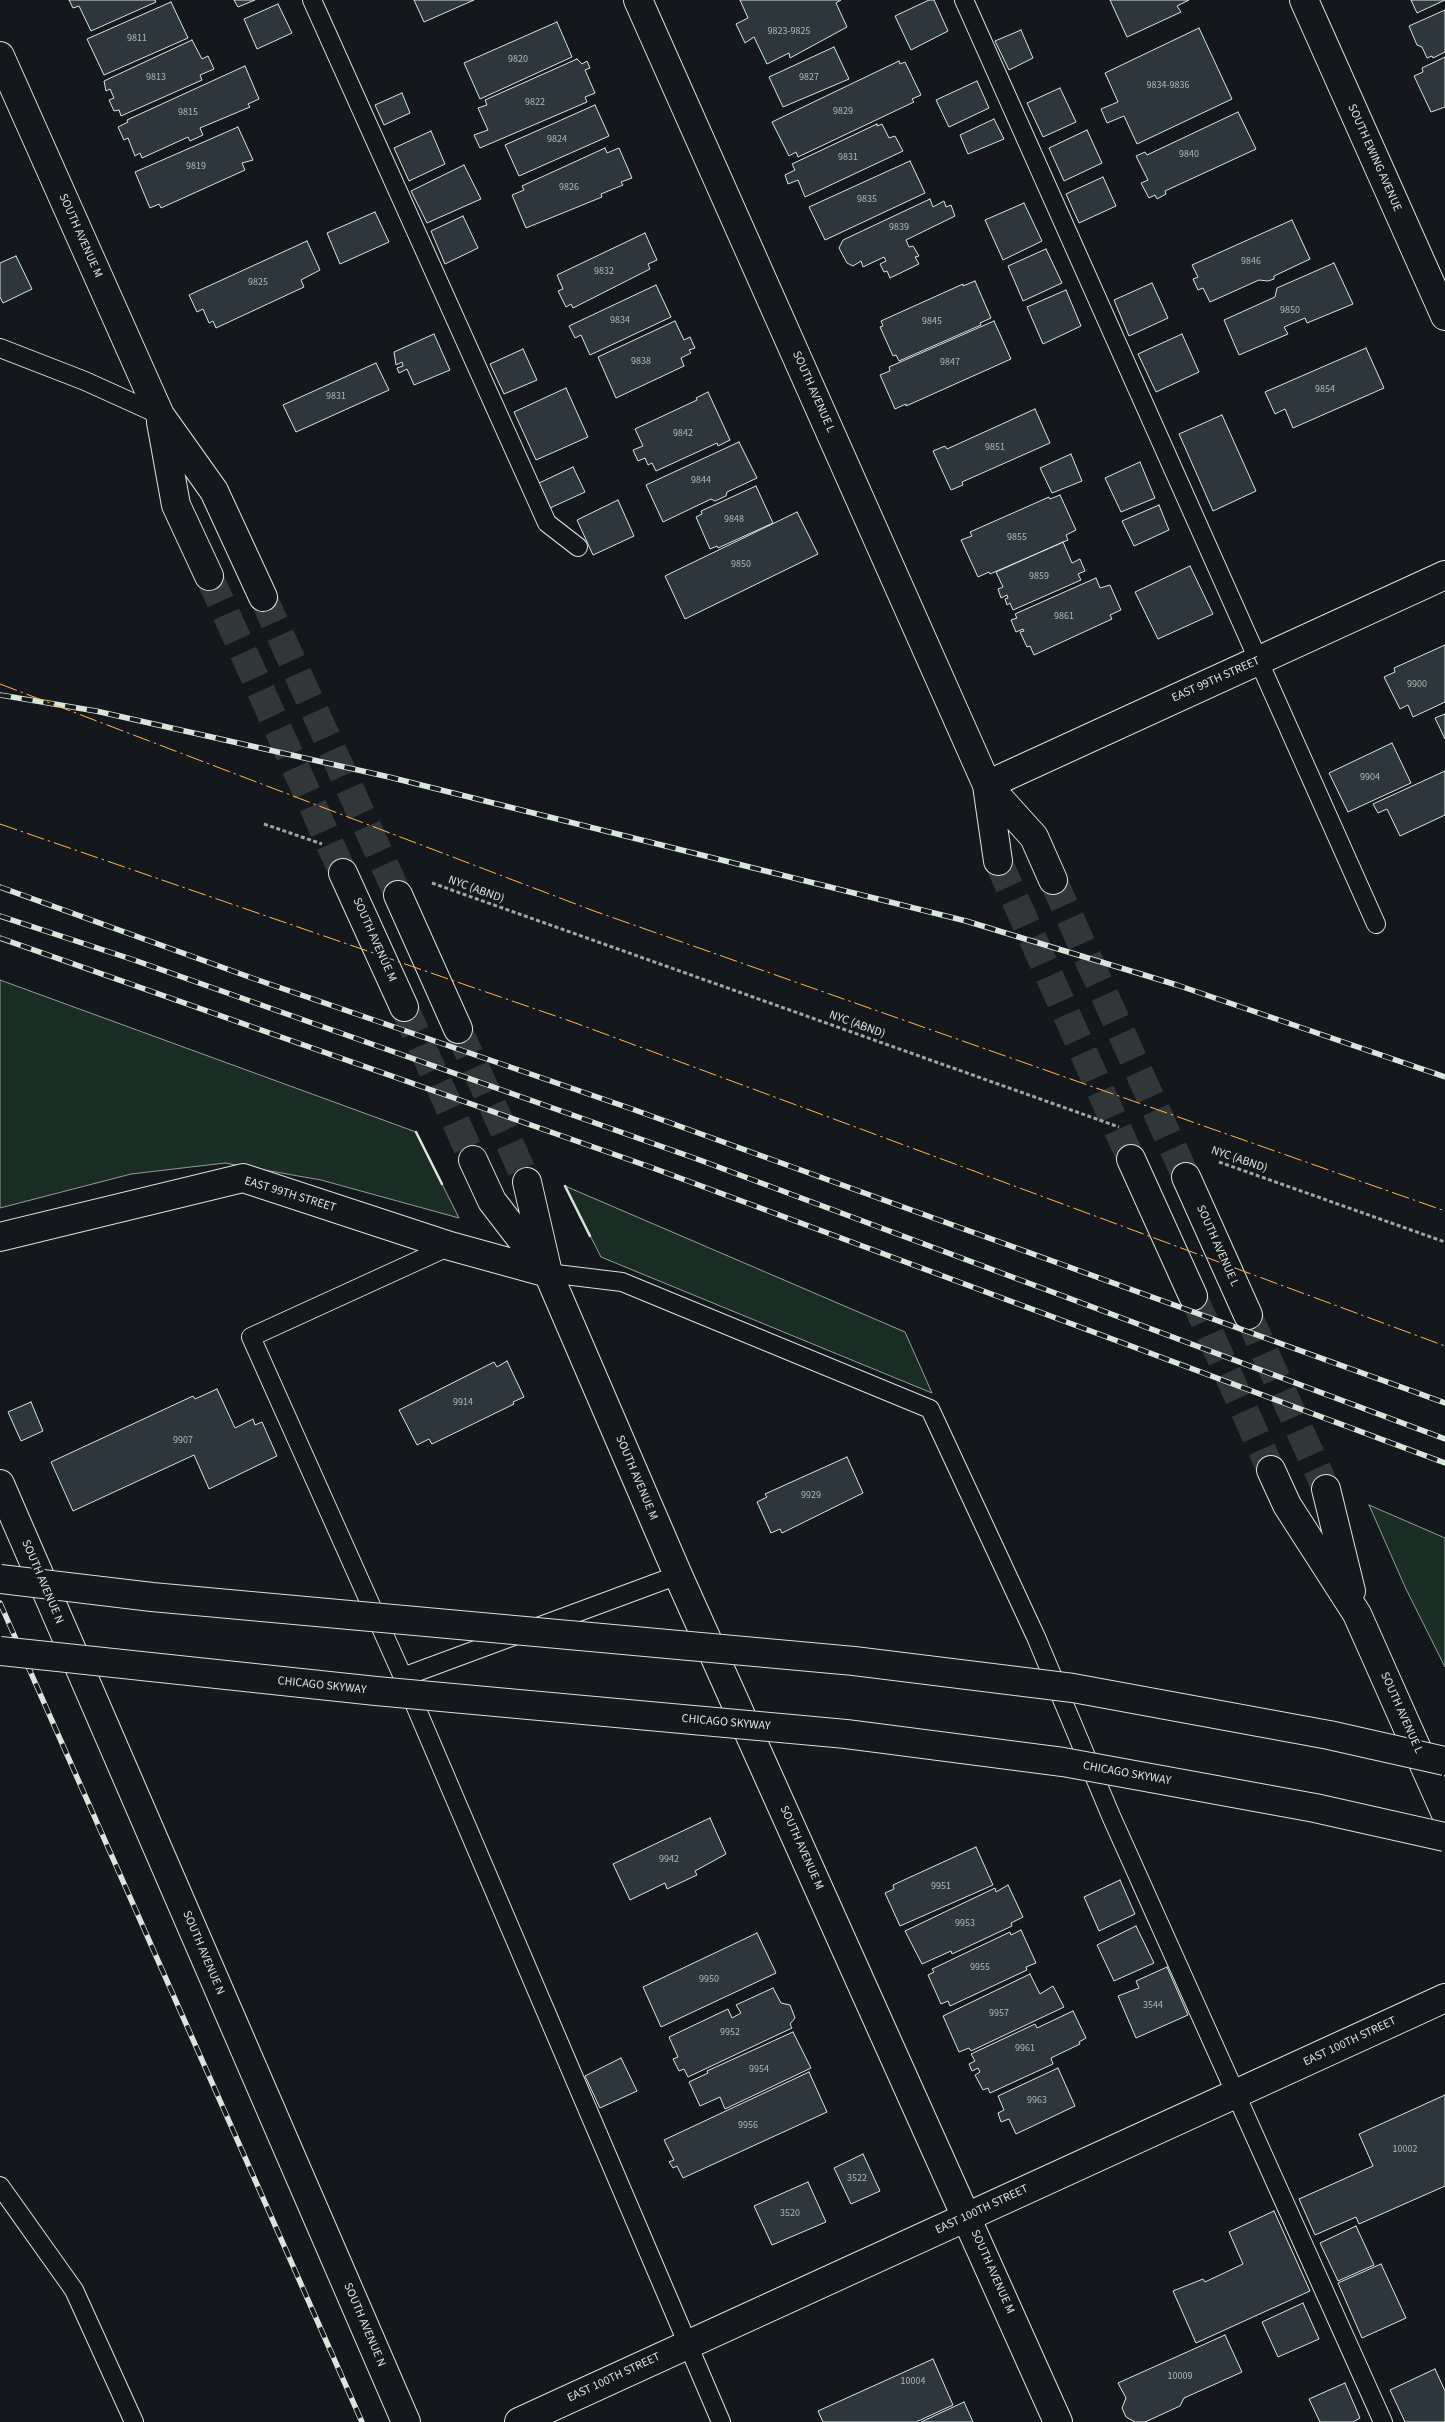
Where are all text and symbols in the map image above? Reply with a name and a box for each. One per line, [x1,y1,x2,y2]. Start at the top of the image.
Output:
house number: 9823-9825 [768,26,810,38]
house number: 9811 [127,33,147,45]
house number: 9820 [508,54,528,66]
house number: 9813 [146,72,166,84]
house number: 9827 [799,72,819,84]
house number: 9834-9836 [1147,80,1189,92]
house number: 9822 [525,97,545,109]
street label: SOUTH EWING AVENUE [1344,102,1404,214]
house number: 9829 [833,106,853,118]
house number: 9815 [178,107,198,119]
house number: 9824 [547,134,567,146]
house number: 9840 [1179,149,1199,161]
house number: 9831 [838,152,858,164]
house number: 9819 [186,161,206,173]
house number: 9826 [559,182,579,194]
street label: SOUTH AVENUE M [55,192,105,280]
house number: 9835 [857,194,877,206]
house number: 9839 [889,222,909,234]
house number: 9846 [1241,256,1261,268]
house number: 9832 [594,266,614,278]
house number: 9825 [248,277,268,289]
house number: 9850 [1280,305,1300,317]
house number: 9834 [610,315,630,327]
house number: 9845 [922,316,942,328]
street label: SOUTH AVENUE L [789,349,837,435]
house number: 9838 [631,356,651,368]
house number: 9847 [940,357,960,369]
house number: 9854 [1315,384,1335,396]
house number: 9831 [326,391,346,403]
house number: 9842 [673,428,693,440]
house number: 9851 [985,442,1005,454]
house number: 9844 [691,475,711,487]
house number: 9848 [724,514,744,526]
house number: 9855 [1007,532,1027,544]
house number: 9850 [731,559,751,571]
house number: 9859 [1029,571,1049,583]
house number: 9861 [1054,611,1074,623]
street label: EAST 99TH STREET [1170,654,1262,706]
house number: 9900 [1407,679,1427,691]
house number: 9904 [1360,772,1380,784]
street label: NYC (ABND) [446,873,506,907]
street label: SOUTH AVENUE M [349,896,399,984]
street label: NYC (ABND) [827,1008,887,1042]
street label: NYC (ABND) [1209,1144,1269,1176]
street label: EAST 99TH STREET [243,1174,337,1216]
street label: SOUTH AVENUE L [1193,1203,1241,1289]
house number: 9914 [453,1397,473,1409]
street label: SOUTH AVENUE M [612,1433,660,1523]
house number: 9907 [173,1435,193,1447]
house number: 9929 [801,1490,821,1502]
street label: SOUTH AVENUE N [18,1538,66,1626]
street label: SOUTH AVENUE L [1377,1670,1425,1756]
street label: CHICAGO SKYWAY [277,1674,367,1698]
street label: CHICAGO SKYWAY [681,1712,771,1734]
street label: CHICAGO SKYWAY [1082,1759,1172,1789]
street label: SOUTH AVENUE M [776,1804,826,1892]
house number: 9942 [659,1854,679,1866]
house number: 9951 [931,1881,951,1893]
street label: SOUTH AVENUE N [179,1909,227,1997]
house number: 9953 [955,1918,975,1930]
house number: 9955 [970,1962,990,1974]
house number: 9950 [699,1974,719,1986]
house number: 3544 [1143,2000,1163,2012]
house number: 9957 [989,2008,1009,2020]
street label: EAST 100TH STREET [1301,2014,1399,2070]
house number: 9952 [720,2027,740,2039]
house number: 9961 [1015,2043,1035,2055]
house number: 9954 [749,2064,769,2076]
house number: 9963 [1027,2095,1047,2107]
house number: 9956 [738,2120,758,2132]
house number: 10002 [1393,2144,1417,2156]
house number: 3522 [847,2173,867,2185]
street label: EAST 100TH STREET [933,2182,1031,2238]
house number: 3520 [780,2208,800,2220]
street label: SOUTH AVENUE M [967,2228,1017,2316]
street label: SOUTH AVENUE N [340,2281,388,2369]
street label: EAST 100TH STREET [565,2350,663,2406]
house number: 10009 [1168,2371,1192,2383]
house number: 10004 [901,2376,925,2388]

